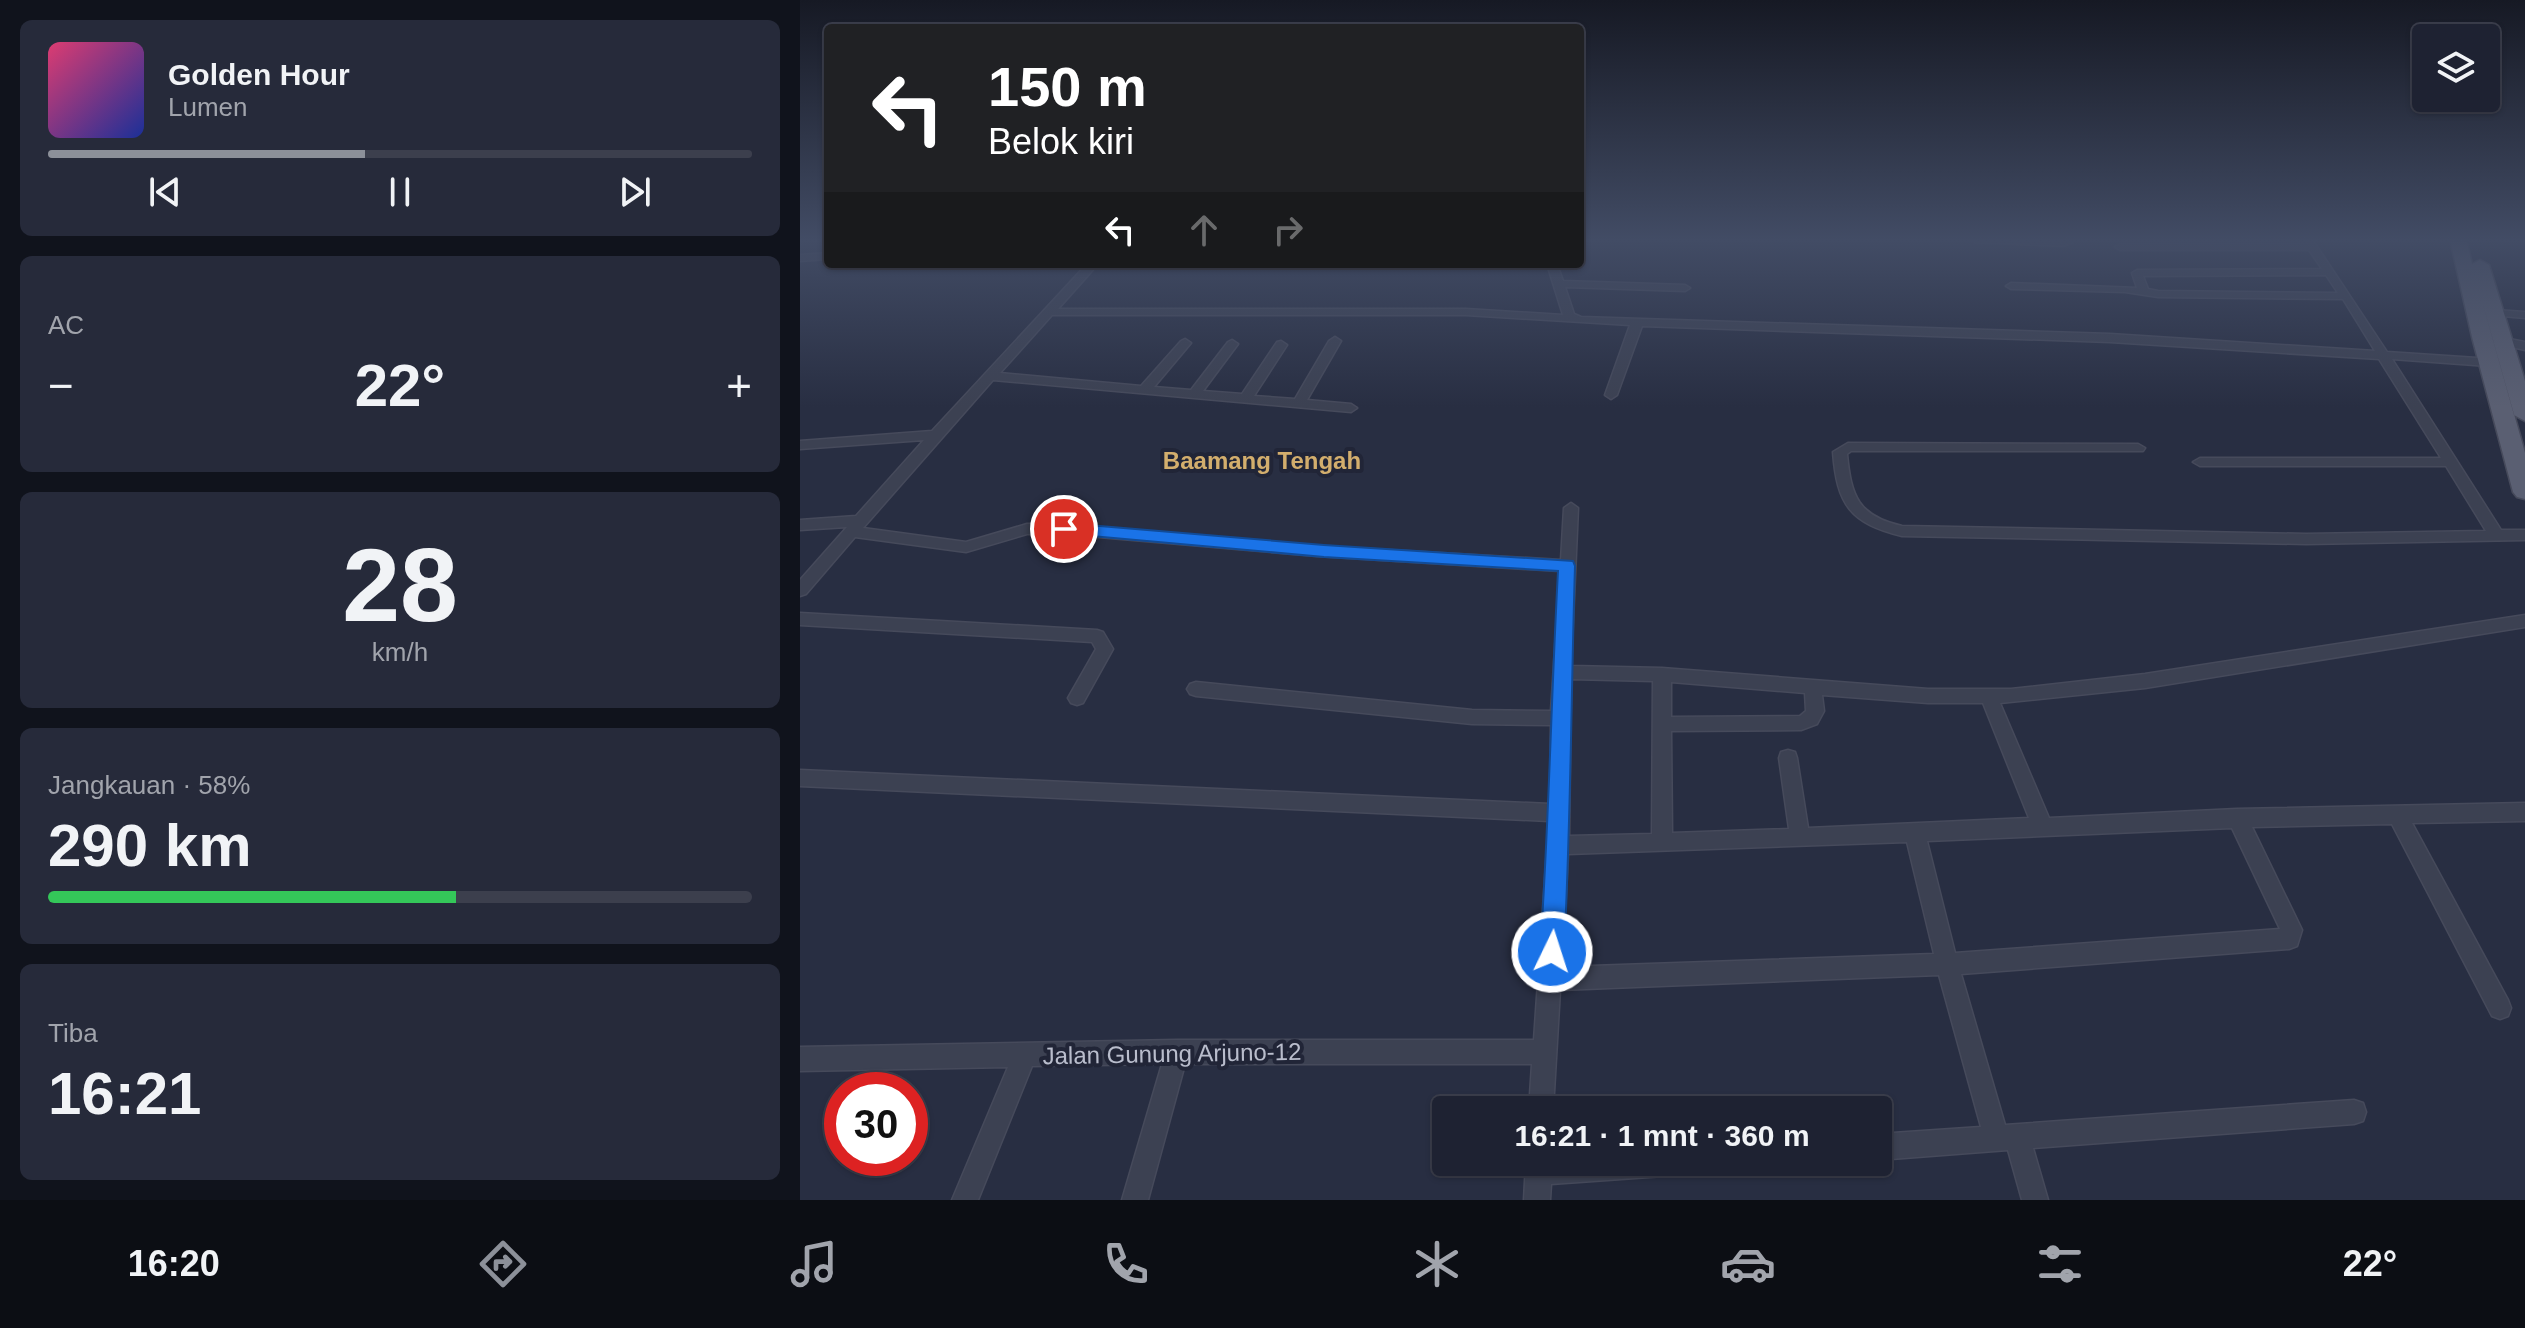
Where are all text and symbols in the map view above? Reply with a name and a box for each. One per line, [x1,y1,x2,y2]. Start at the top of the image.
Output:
map controls [2412,24,2500,112]
button: layers [2412,24,2500,112]
text: 150 m [988,55,1147,118]
icon: left [856,56,960,160]
text: Golden Hour [168,58,350,91]
text: Lumen [168,92,248,122]
text: Belok kiri [988,121,1134,162]
icon: previous [143,170,187,214]
icon: pause [378,170,422,214]
icon: next [613,170,657,214]
icon: left [1098,208,1142,252]
icon: ahead [1182,208,1226,252]
icon: right [1266,208,1310,252]
text: AC [48,310,84,340]
text: 22° [355,352,445,419]
text: − [48,361,74,410]
text: + [726,361,752,410]
district label: Baamang Tengah [1163,447,1361,474]
pin [1030,495,1098,563]
icon: arrive [1042,507,1086,551]
text: 28 [342,527,458,643]
text: km/h [372,637,428,667]
text: Jangkauan · 58% [48,770,250,800]
text: 290 km [48,812,252,879]
position arrow [1510,910,1594,994]
text: Tiba [48,1018,98,1048]
street label: Jalan Gunung Arjuno-12 [1042,1038,1302,1069]
text: 16:21 [48,1060,201,1127]
speed limit sign: 30 [824,1072,928,1176]
text: 16:21 · 1 mnt · 360 m [1514,1119,1810,1152]
icon: directions [475,1236,531,1292]
icon: music [786,1236,842,1292]
icon: phone [1098,1236,1154,1292]
icon: climate [1409,1236,1465,1292]
icon: car [1720,1236,1776,1292]
icon: filters [2032,1236,2088,1292]
text: 16:20 [128,1243,220,1284]
text: 22° [2343,1243,2397,1284]

